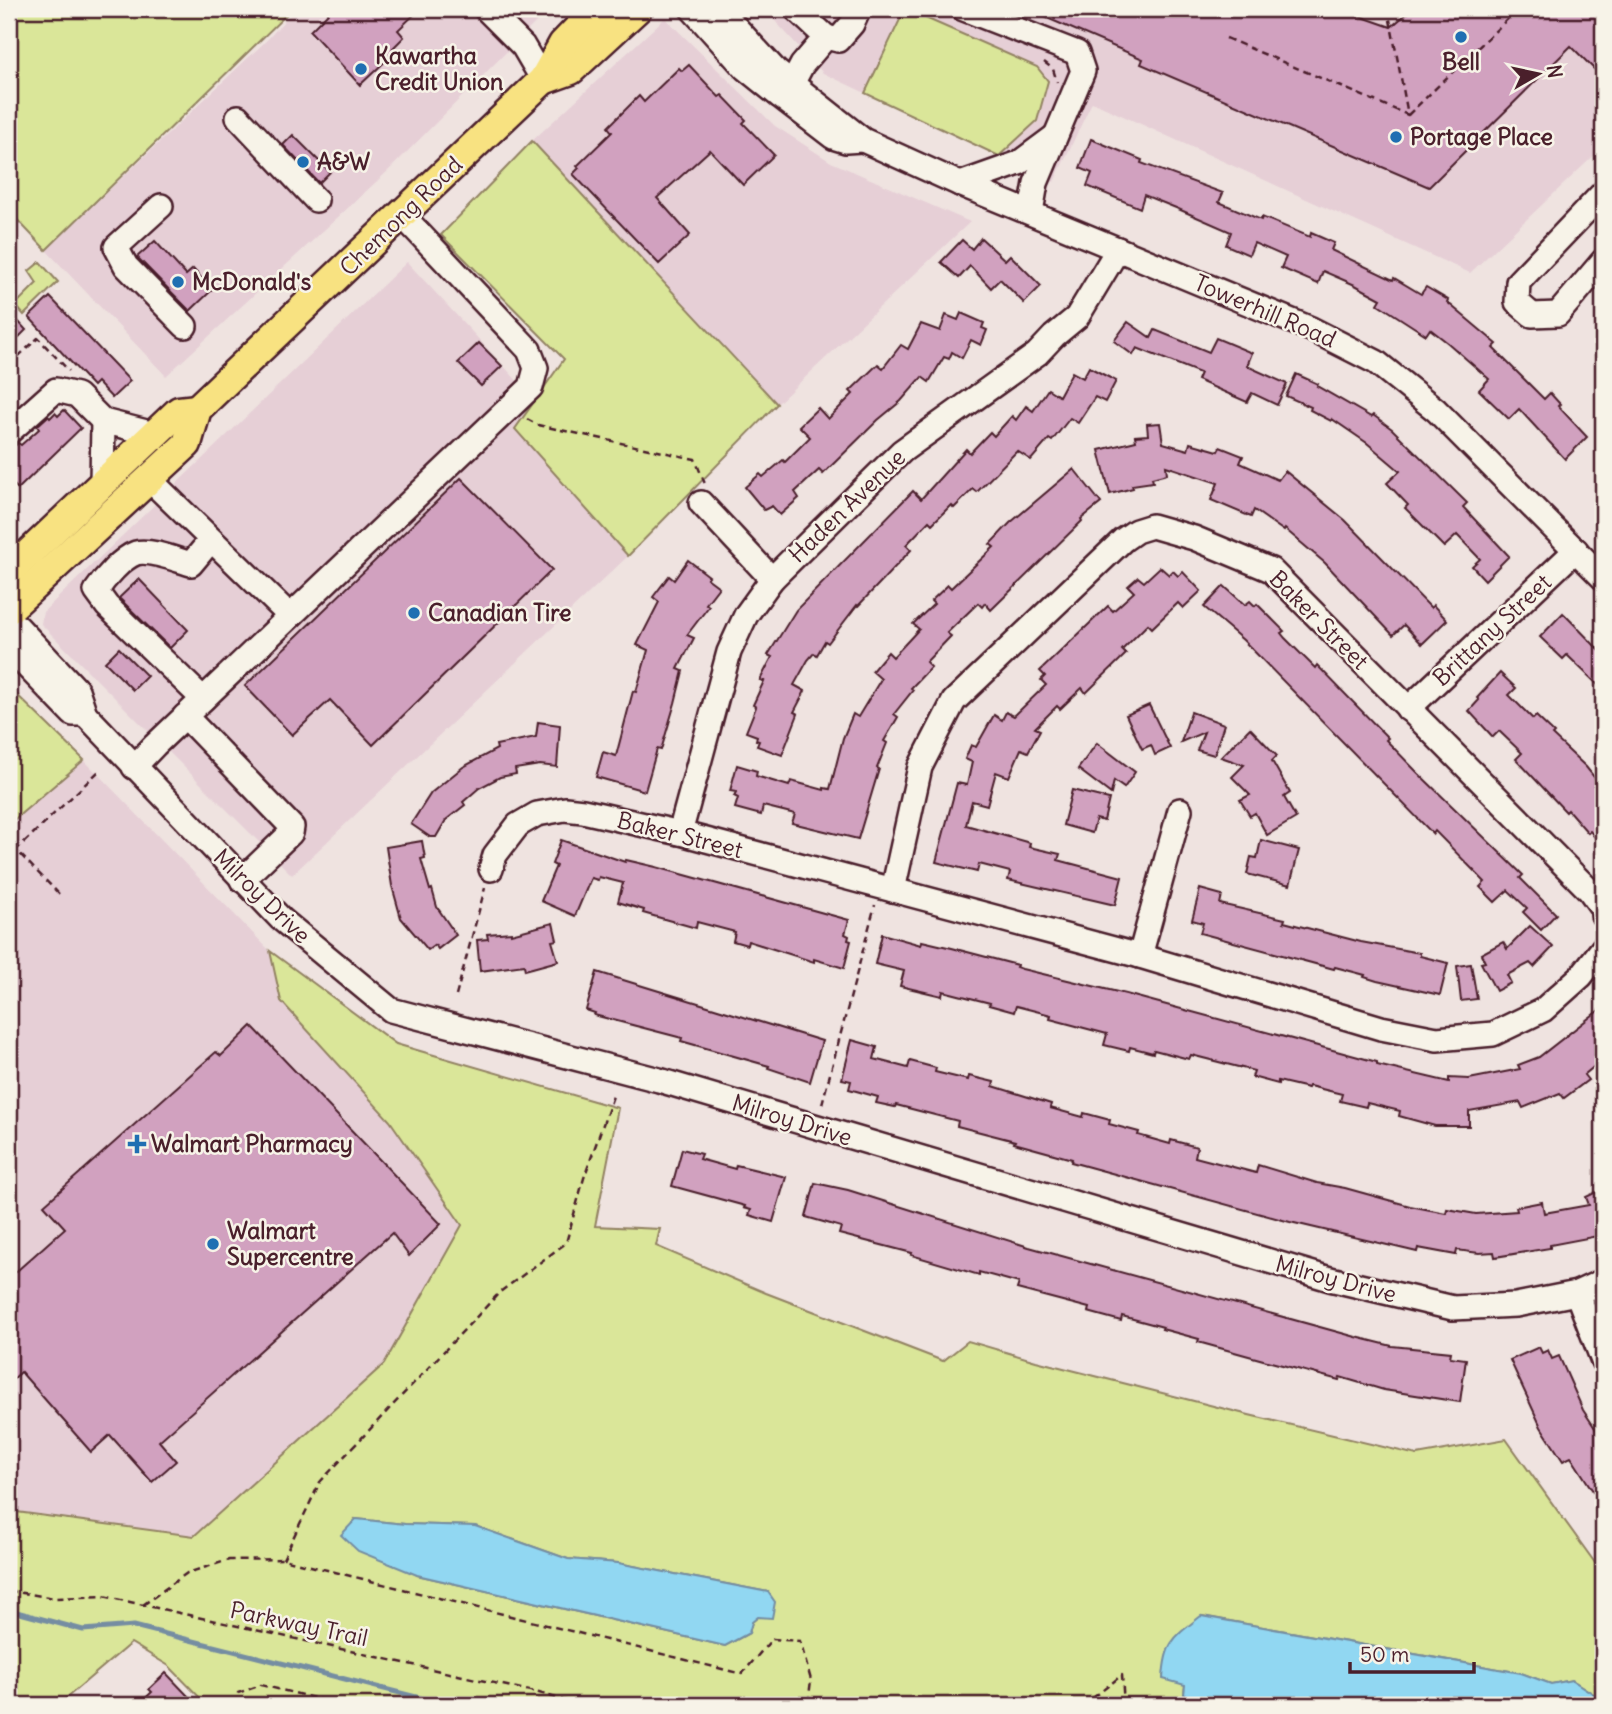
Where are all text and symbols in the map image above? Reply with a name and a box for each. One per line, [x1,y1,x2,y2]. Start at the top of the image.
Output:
marker: Bell [1453,29,1469,45]
north arrow [1504,38,1574,108]
place label: Kawartha Credit Union [375,41,503,96]
place label: Bell [1442,47,1480,76]
marker: Kawartha Credit Union [353,61,369,77]
text: N [1542,63,1568,80]
place label: Portage Place [1410,122,1553,151]
marker: Portage Place [1388,129,1404,145]
place label: A&W [317,147,370,176]
street label: Chemong Road [333,150,468,281]
marker: A&W [295,154,311,170]
place label: McDonald's [192,267,311,296]
street label: Towerhill Road [1190,268,1341,353]
marker: McDonald's [170,274,186,290]
street label: Haden Avenue [782,443,911,569]
street label: Baker Street [1264,564,1375,675]
street label: Brittany Street [1426,567,1557,692]
place label: Canadian Tire [428,598,571,627]
marker: Canadian Tire [406,605,422,621]
street label: Baker Street [614,805,746,864]
street label: Milroy Drive [208,842,317,949]
street label: Milroy Drive [729,1088,856,1152]
place label: Walmart Pharmacy [151,1129,353,1158]
marker: Walmart Pharmacy [129,1136,145,1152]
place label: Walmart Supercentre [227,1216,354,1271]
marker: Walmart Supercentre [205,1236,221,1252]
street label: Milroy Drive [1273,1248,1400,1309]
street label: Parkway Trail [228,1595,371,1652]
scale bar [1350,1630,1474,1674]
text: 50 m [1360,1641,1409,1668]

